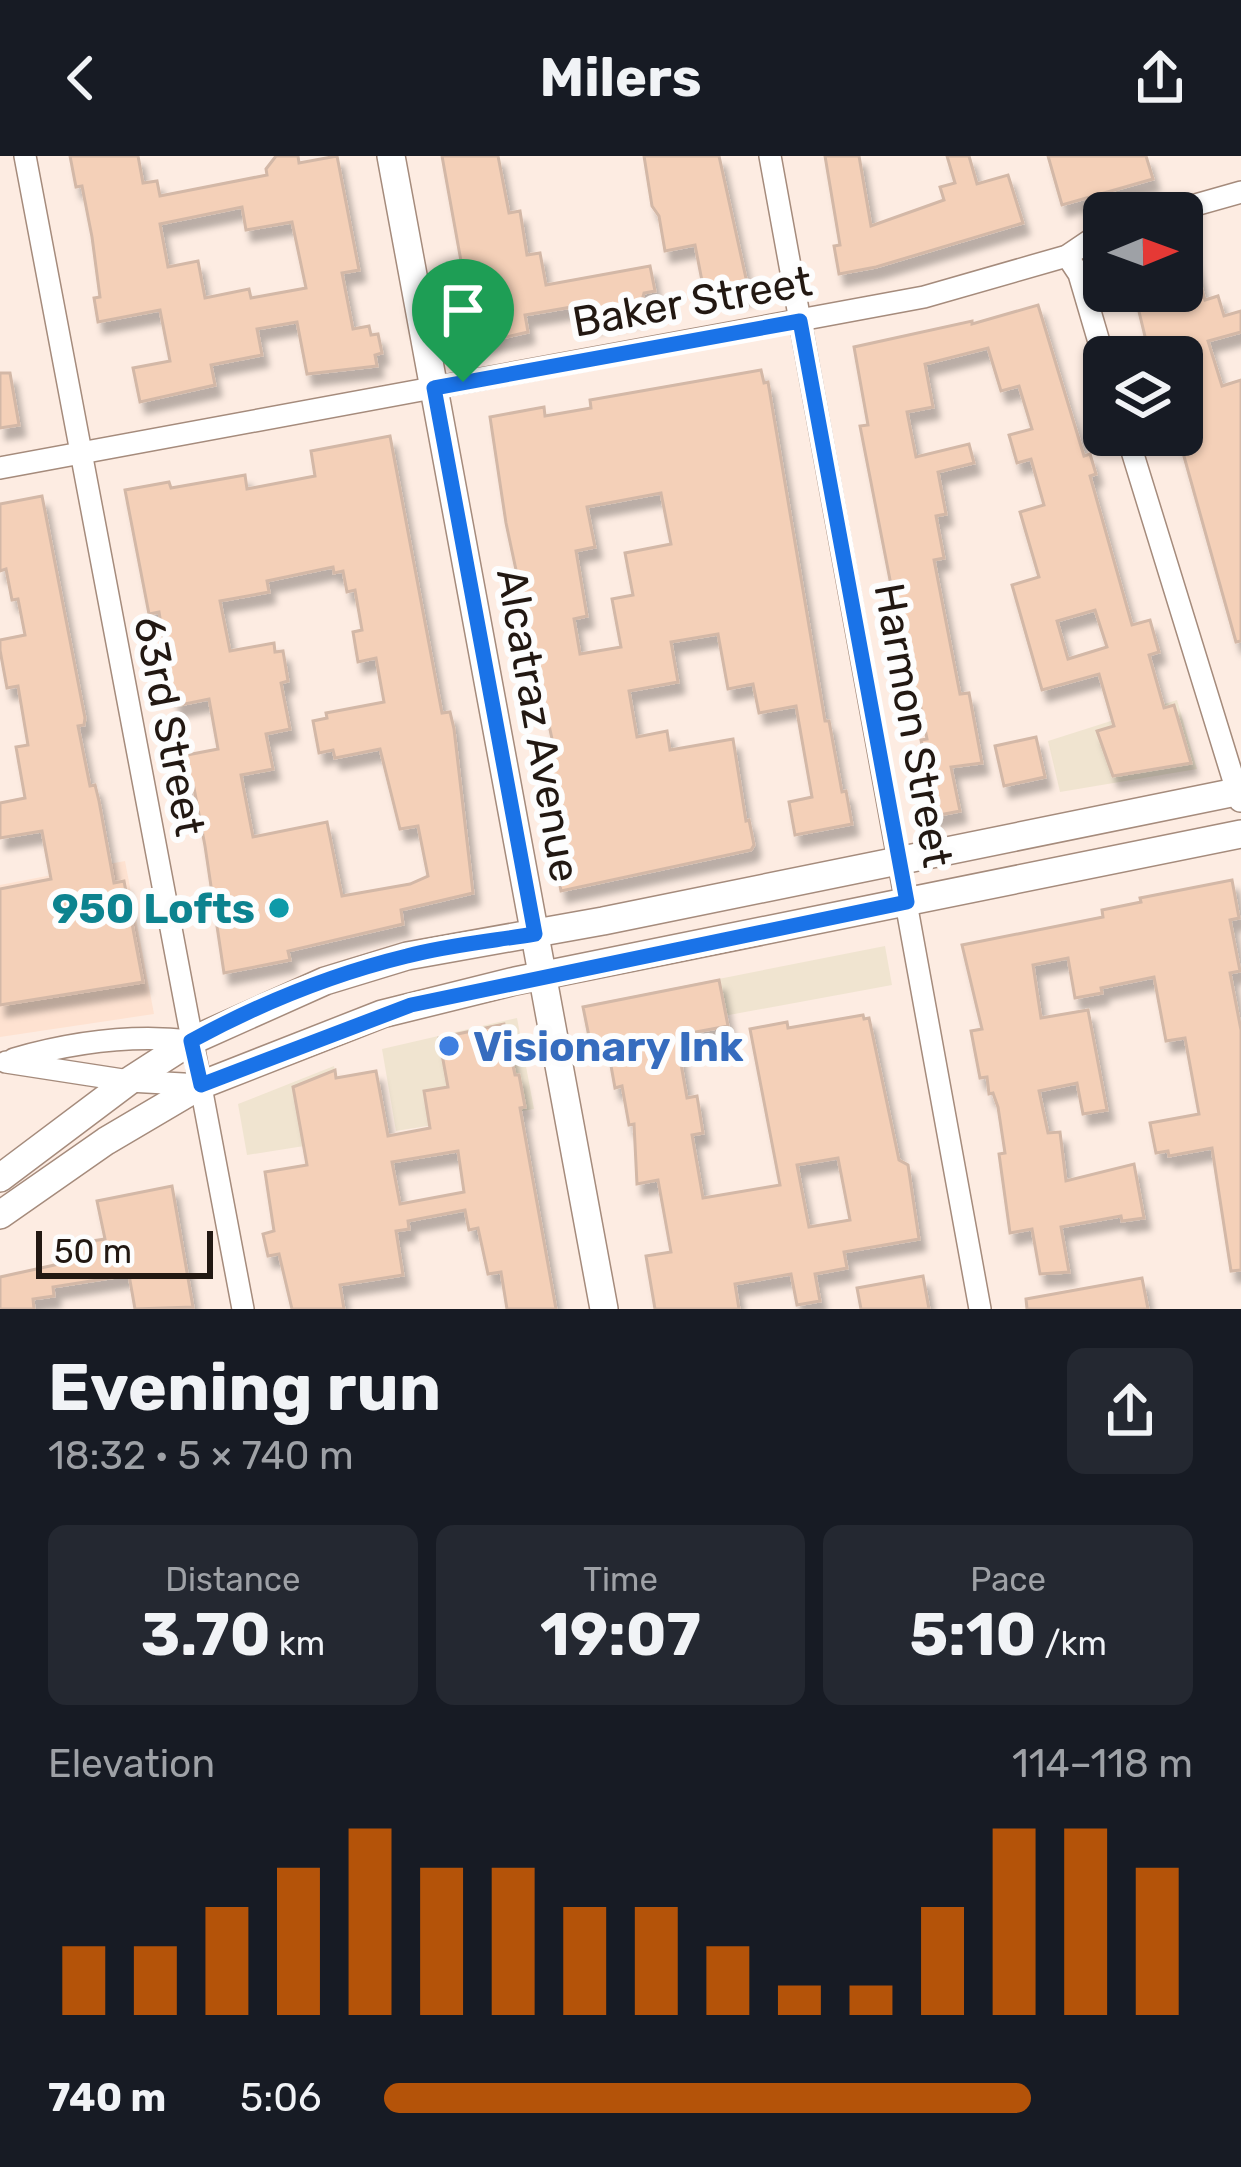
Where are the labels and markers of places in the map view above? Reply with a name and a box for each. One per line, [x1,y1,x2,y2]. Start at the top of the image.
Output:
pin [412,259,514,382]
place label: 950 Lofts [52,884,255,934]
marker: 950 Lofts [266,895,292,921]
place label: Visionary Ink [473,1022,744,1072]
marker: Visionary Ink [436,1033,462,1059]

